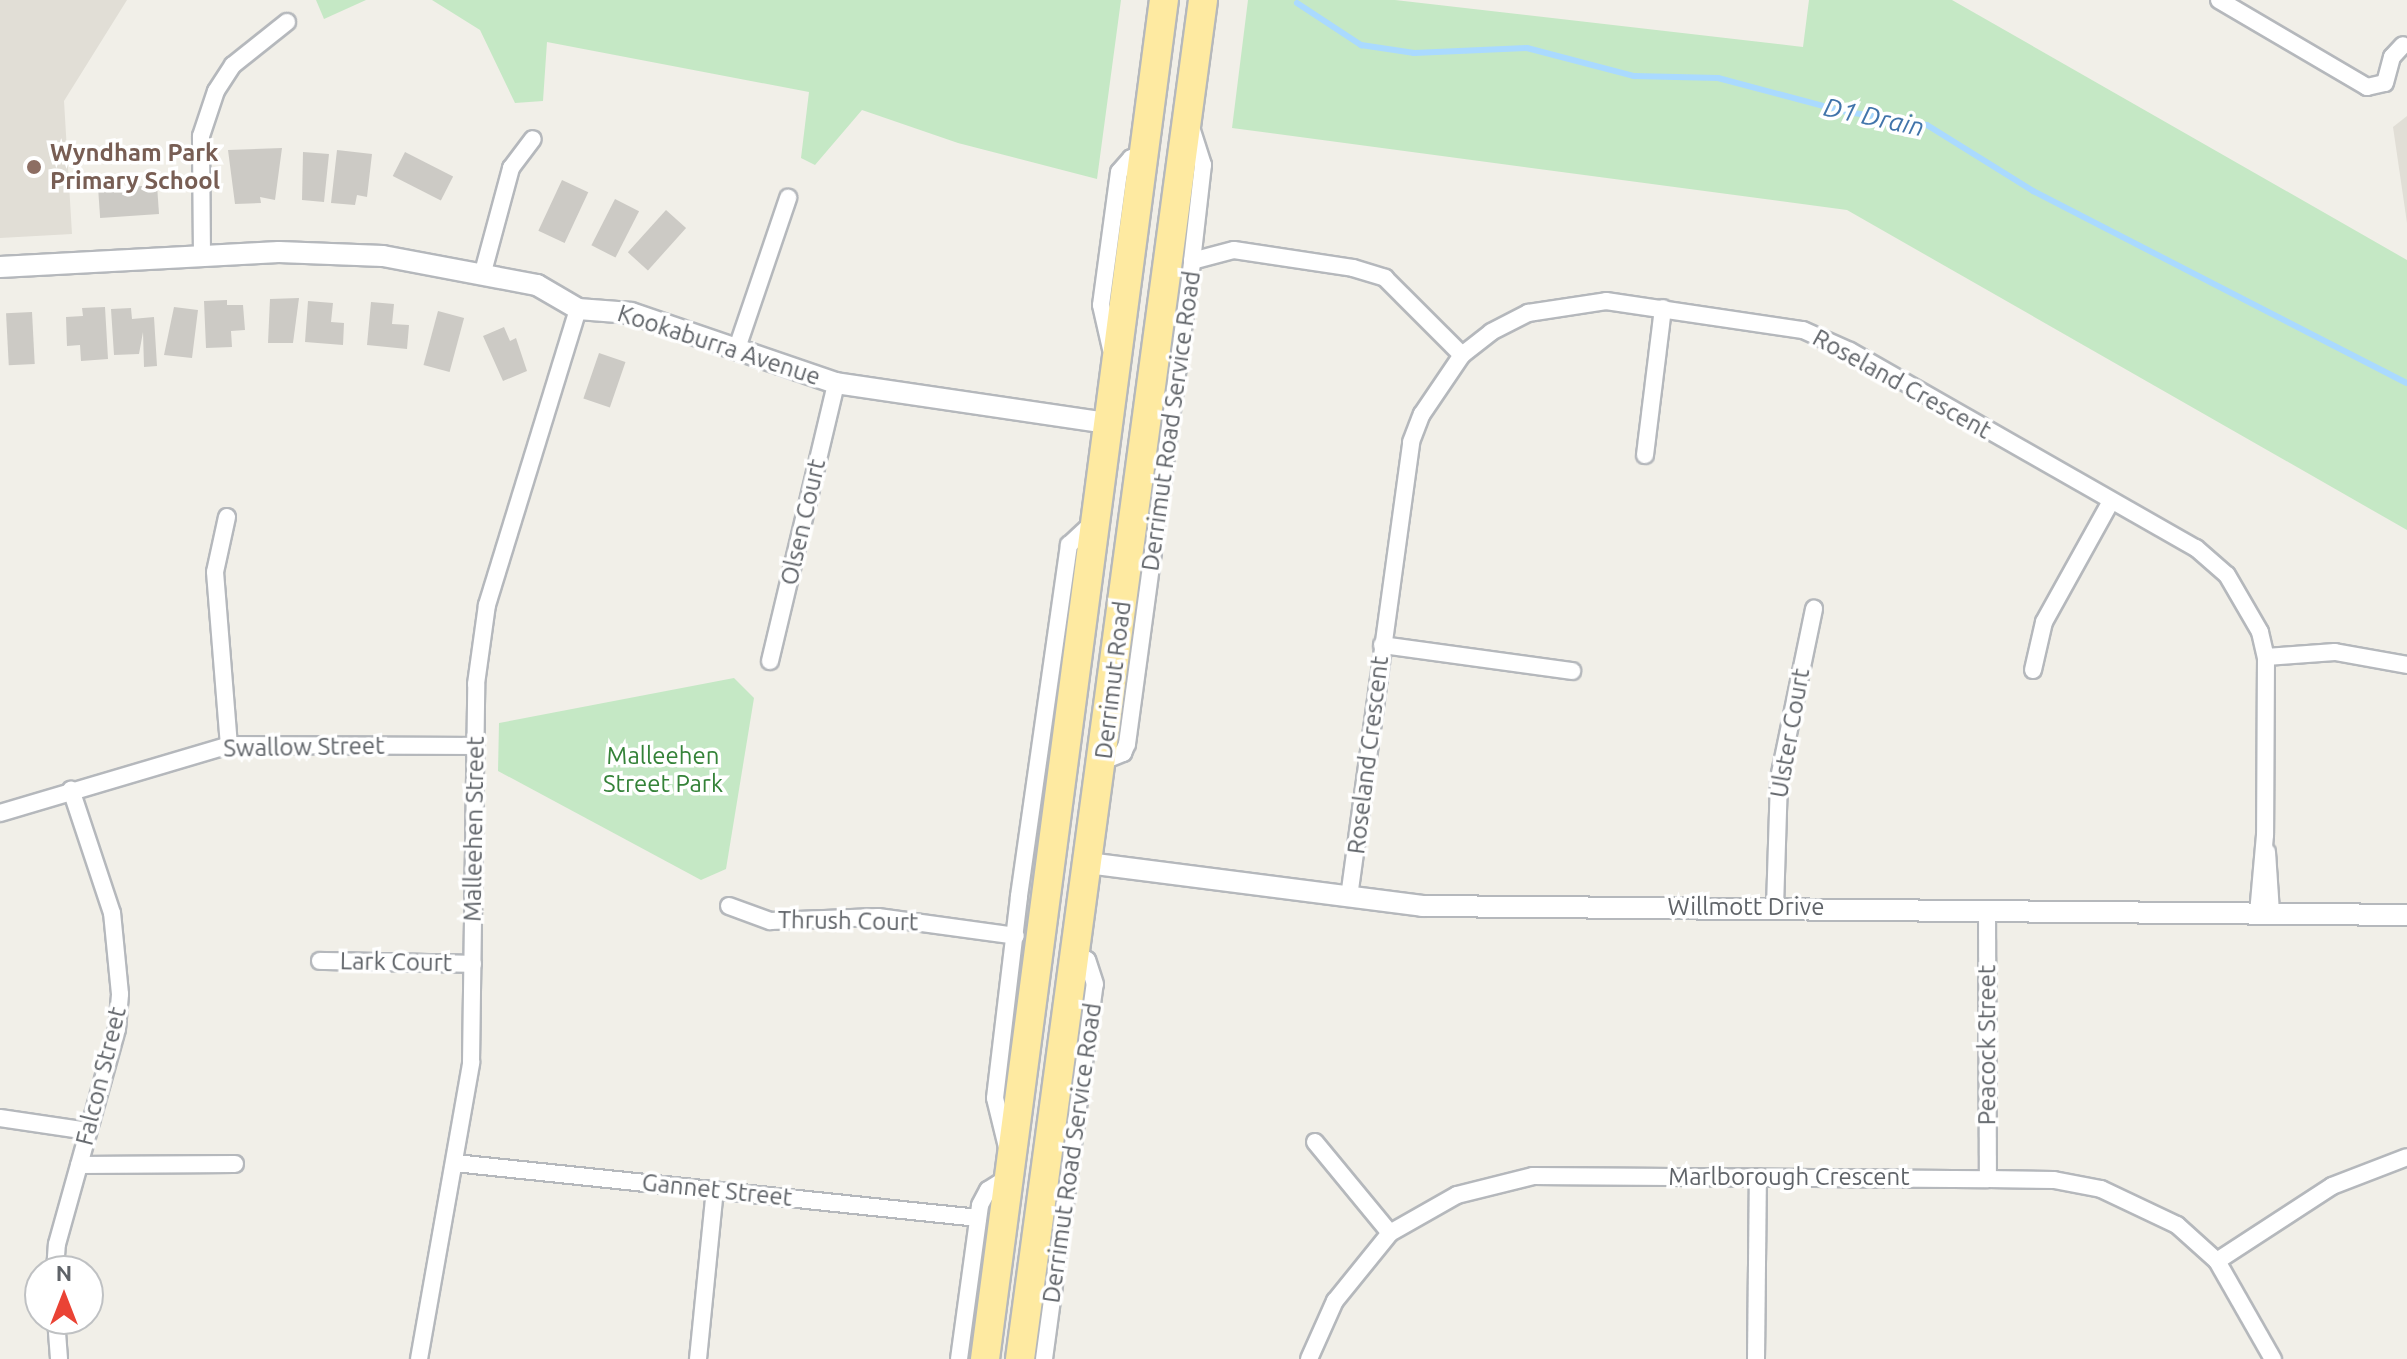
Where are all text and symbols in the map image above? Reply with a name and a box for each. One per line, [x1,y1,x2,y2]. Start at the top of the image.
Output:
water label: D1 Drain [1821,91,1927,143]
place label: Wyndham Park Primary School [50,139,220,195]
marker: Wyndham Park Primary School [25,158,43,176]
street label: Derrimut Road Service Road [1136,269,1206,573]
street label: Kookaburra Avenue [614,299,824,391]
street label: Roseland Crescent [1808,323,1996,445]
street label: Olsen Court [774,456,832,588]
street label: Derrimut Road [1089,599,1137,761]
street label: Roseland Crescent [1342,654,1394,856]
street label: Ulster Court [1764,666,1816,800]
street label: Swallow Street [223,731,385,763]
street label: Malleehen Street [458,736,490,922]
park label: Malleehen Street Park [603,742,723,798]
street label: Willmott Drive [1668,893,1824,921]
street label: Thrush Court [778,905,918,937]
street label: Lark Court [340,947,452,977]
street label: Peacock Street [1973,965,2001,1125]
street label: Derrimut Road Service Road [1037,1001,1107,1305]
street label: Falcon Street [70,1004,132,1148]
street label: Marlborough Crescent [1668,1163,1910,1191]
street label: Gannet Street [640,1168,794,1212]
north arrow [24,1255,104,1335]
text: N [56,1260,72,1285]

